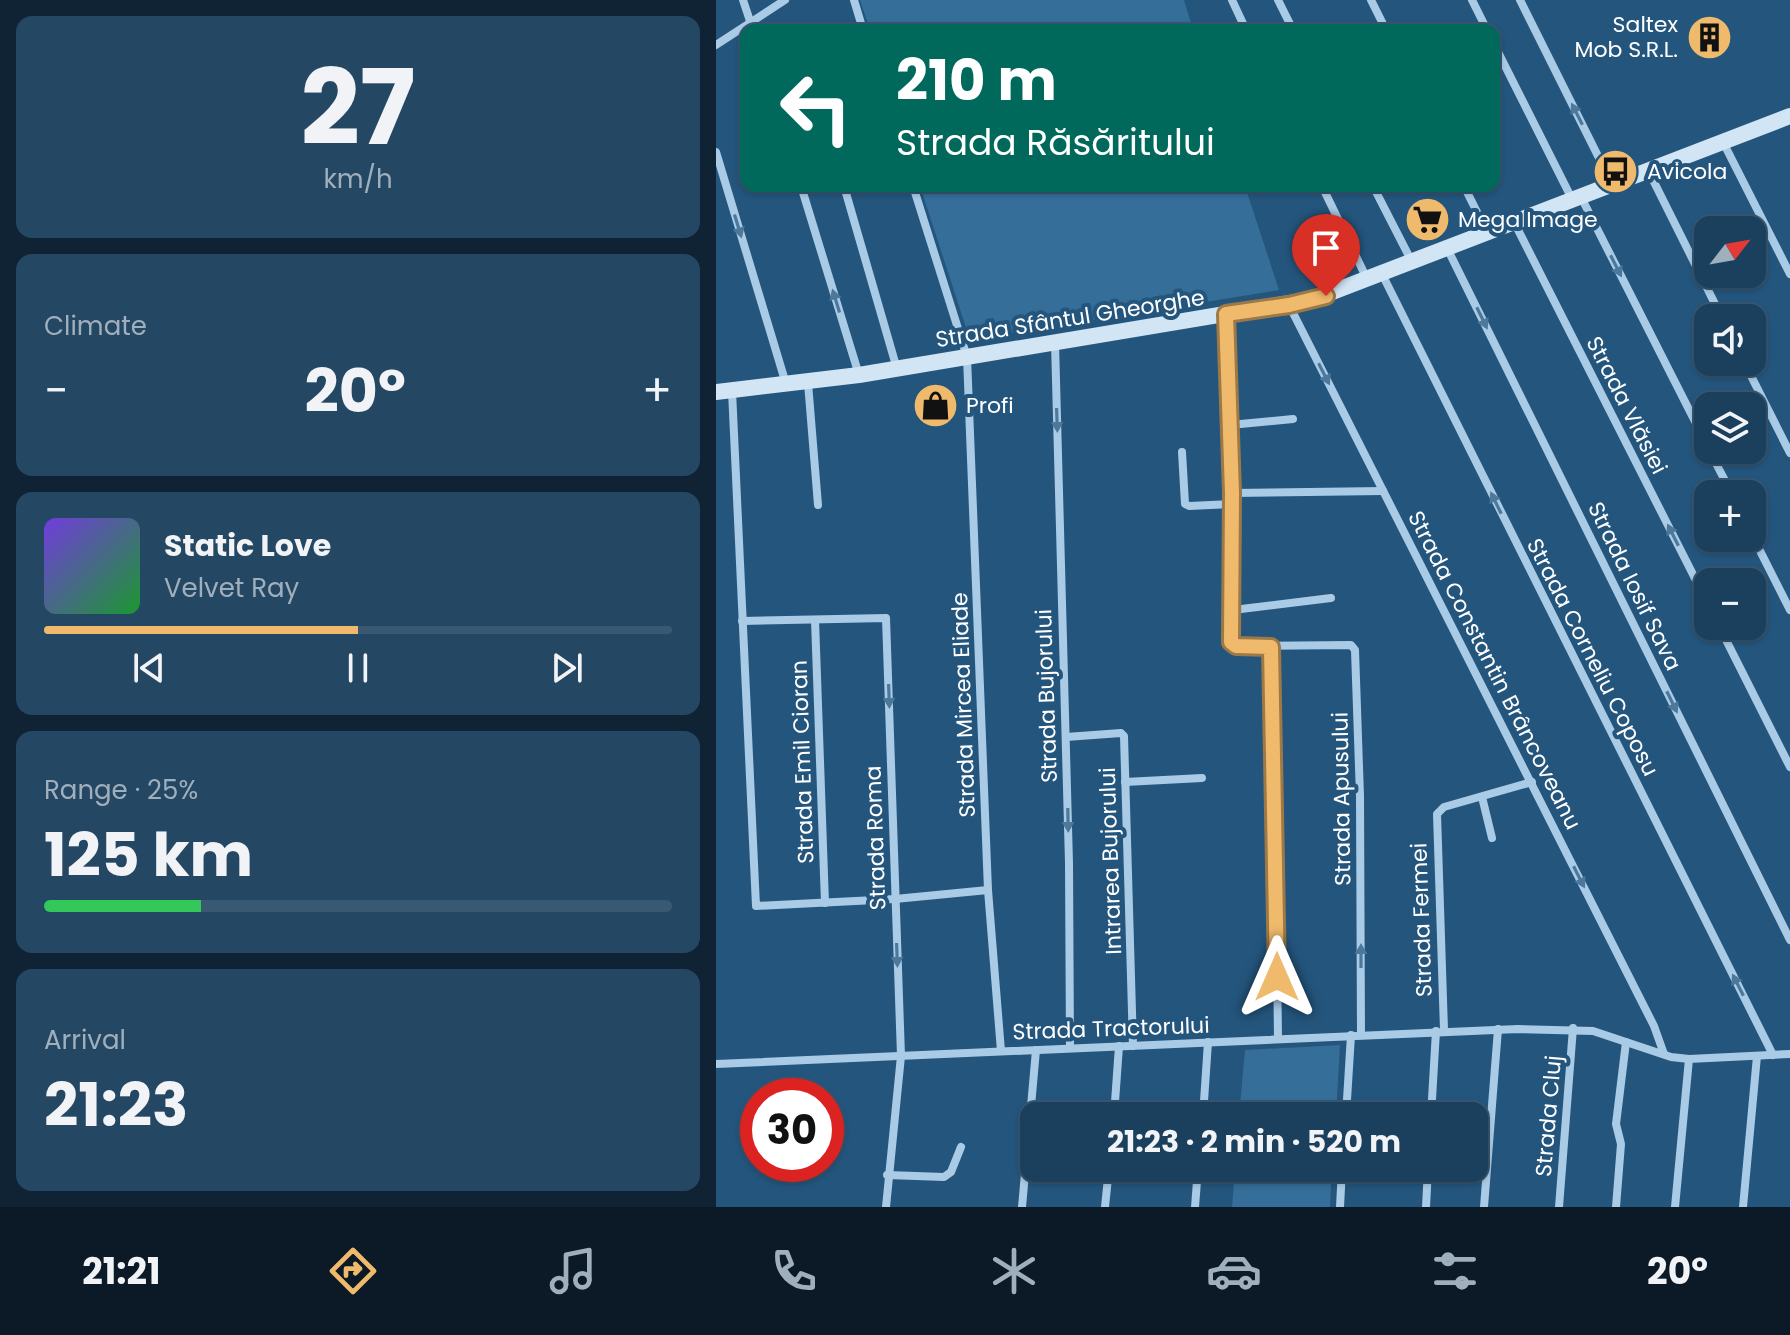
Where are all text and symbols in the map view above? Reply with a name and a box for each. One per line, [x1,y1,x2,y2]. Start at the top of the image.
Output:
place label: Saltex Mob S.R.L. [1575,9,1678,65]
building icon: Saltex Mob S.R.L. [1685,13,1733,61]
text: 27 [300,35,416,180]
text: 210 m [896,41,1057,120]
icon: left [764,56,868,160]
one-way arrow [1570,103,1584,126]
text: Strada Răsăritului [896,117,1215,168]
bus stop icon: Avicola [1592,147,1640,195]
place label: Avicola [1647,156,1727,187]
text: km/h [323,161,393,197]
supermarket icon: Mega Image [1403,195,1451,243]
place label: Mega Image [1458,204,1598,235]
pin [1292,214,1360,296]
one-way arrow [732,215,745,239]
north arrow [1694,216,1766,288]
map controls [1694,216,1766,640]
icon: arrive [1304,226,1348,270]
one-way arrow [1609,254,1623,277]
street label: Strada Sfântul Gheorghe [933,282,1207,355]
one-way arrow [829,288,842,312]
button: sound [1694,304,1766,376]
one-way arrow [1475,307,1489,330]
text: Climate [44,308,147,344]
street label: Strada Vlăsiei [1579,331,1675,479]
text: 20° [305,349,406,433]
text: − [44,360,68,421]
text: + [642,360,672,421]
one-way arrow [1318,363,1331,386]
shop icon: Profi [911,381,959,429]
place label: Profi [966,390,1014,421]
button: layers [1694,392,1766,464]
one-way arrow [1051,408,1063,433]
button: + [1694,480,1766,552]
one-way arrow [1489,491,1502,514]
street label: Strada Iosif Sava [1580,497,1689,676]
street label: Strada Constantin Brâncoveanu [1400,506,1589,835]
one-way arrow [1666,523,1679,546]
text: Static Love [164,524,331,567]
street label: Strada Corneliu Coposu [1519,533,1666,781]
button: − [1694,568,1766,640]
text: Velvet Ray [164,570,299,606]
street label: Strada Mircea Eliade [944,592,983,818]
street label: Strada Bujorului [1028,609,1065,783]
icon: previous [127,646,171,690]
icon: pause [336,646,380,690]
icon: next [545,646,589,690]
street label: Strada Emil Cioran [783,660,822,864]
one-way arrow [882,684,895,709]
one-way arrow [1665,690,1679,713]
street label: Strada Apusului [1324,712,1359,886]
street label: Strada Roma [857,765,894,911]
street label: Intrarea Bujorului [1092,767,1129,955]
text: Range · 25% [44,772,198,808]
one-way arrow [1061,808,1074,833]
text: 125 km [44,813,253,897]
street label: Strada Fermei [1403,842,1440,998]
one-way arrow [1573,865,1586,888]
position arrow [1235,935,1319,1019]
one-way arrow [890,943,903,968]
one-way arrow [1355,943,1367,968]
one-way arrow [1731,974,1745,997]
street label: Strada Tractorului [1012,1010,1210,1047]
text: Arrival [44,1022,126,1058]
street label: Strada Cluj [1528,1054,1569,1178]
text: 21:23 [44,1063,188,1147]
speed limit sign: 30 [740,1078,844,1182]
text: 21:23 · 2 min · 520 m [1107,1120,1401,1163]
icon: directions [325,1243,381,1299]
icon: music [545,1243,601,1299]
icon: phone [766,1243,822,1299]
icon: climate [986,1243,1042,1299]
icon: car [1206,1243,1262,1299]
icon: filters [1427,1243,1483,1299]
text: 21:21 [82,1246,161,1297]
text: 20° [1647,1246,1708,1297]

